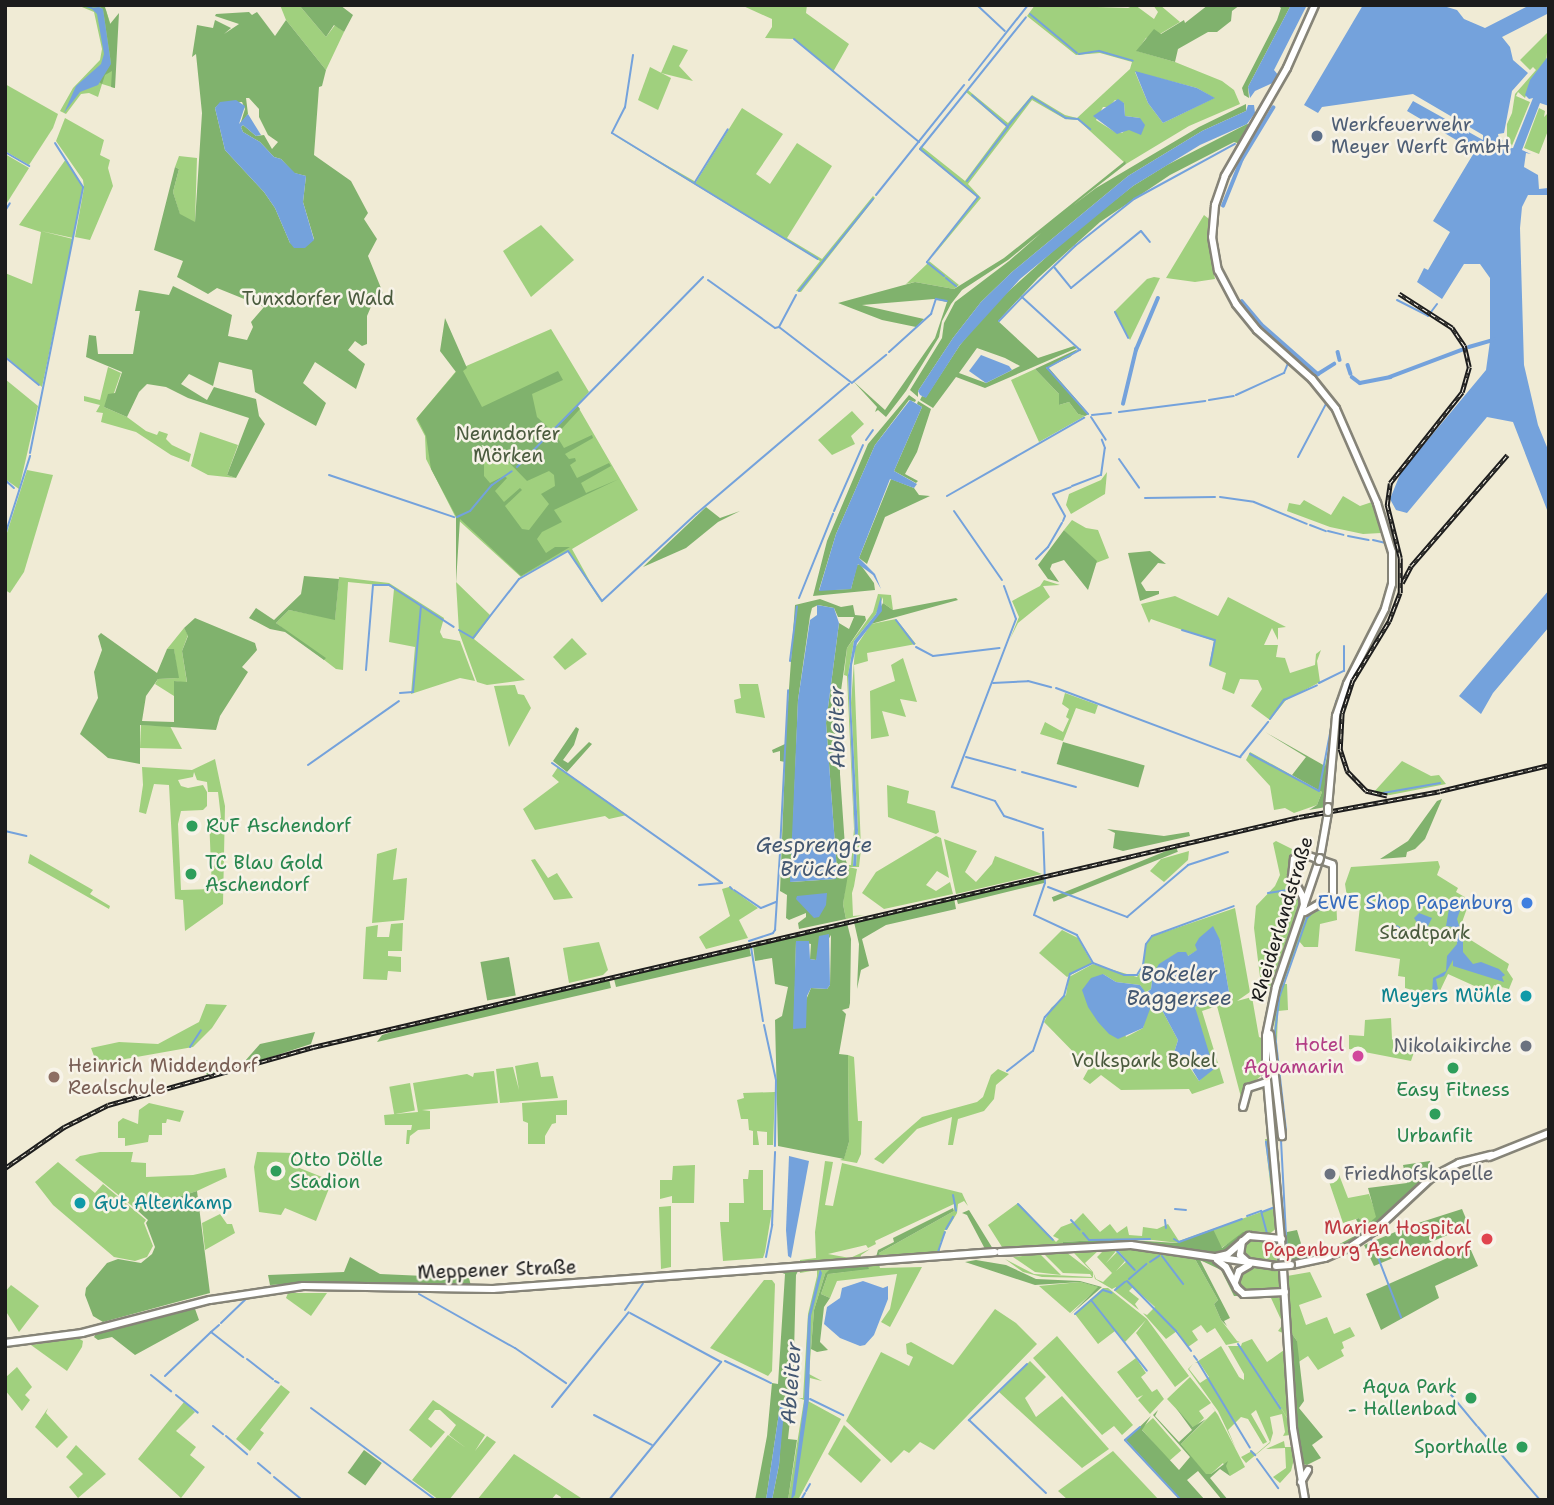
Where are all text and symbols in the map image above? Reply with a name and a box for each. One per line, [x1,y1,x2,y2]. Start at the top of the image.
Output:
place label: Werkfeuerwehr Meyer Werft GmbH [1331,114,1510,158]
marker: Werkfeuerwehr Meyer Werft GmbH [1309,128,1325,144]
park label: Tunxdorfer Wald [242,288,394,310]
park label: Nenndorfer Mörken [455,423,561,467]
water label: Ableiter [824,686,850,768]
place label: RuF Aschendorf [206,815,351,837]
marker: RuF Aschendorf [184,818,200,834]
water label: Gesprengte Brücke [756,832,872,882]
street label: Rheiderlandstraße [1246,833,1318,1005]
place label: TC Blau Gold Aschendorf [205,852,323,896]
marker: TC Blau Gold Aschendorf [183,866,199,882]
place label: EWE Shop Papenburg [1317,892,1513,914]
marker: EWE Shop Papenburg [1519,895,1535,911]
park label: Stadtpark [1379,922,1471,944]
water label: Bokeler Baggersee [1126,961,1232,1011]
place label: Meyers Mühle [1381,985,1512,1007]
marker: Meyers Mühle [1518,988,1534,1004]
place label: Hotel Aquamarin [1244,1034,1344,1078]
place label: Nikolaikirche [1394,1035,1512,1057]
marker: Nikolaikirche [1518,1038,1534,1054]
marker: Hotel Aquamarin [1350,1048,1366,1064]
park label: Volkspark Bokel [1071,1050,1217,1072]
place label: Heinrich Middendorf Realschule [68,1055,258,1099]
marker: Easy Fitness [1445,1060,1461,1076]
marker: Heinrich Middendorf Realschule [46,1069,62,1085]
place label: Easy Fitness [1396,1079,1510,1101]
marker: Urbanfit [1427,1106,1443,1122]
place label: Urbanfit [1397,1125,1473,1147]
place label: Otto Dölle Stadion [290,1149,383,1193]
marker: Otto Dölle Stadion [268,1163,284,1179]
place label: Friedhofskapelle [1344,1163,1494,1185]
marker: Friedhofskapelle [1322,1166,1338,1182]
place label: Gut Altenkamp [94,1192,232,1214]
marker: Gut Altenkamp [72,1195,88,1211]
place label: Marien Hospital Papenburg Aschendorf [1264,1217,1471,1261]
marker: Marien Hospital Papenburg Aschendorf [1477,1229,1497,1249]
street label: Meppener Straße [417,1256,577,1284]
water label: Ableiter [776,1341,806,1425]
place label: Aqua Park - Hallenbad [1348,1376,1457,1420]
marker: Aqua Park - Hallenbad [1463,1390,1479,1406]
place label: Sporthalle [1414,1436,1508,1458]
marker: Sporthalle [1514,1439,1530,1455]

